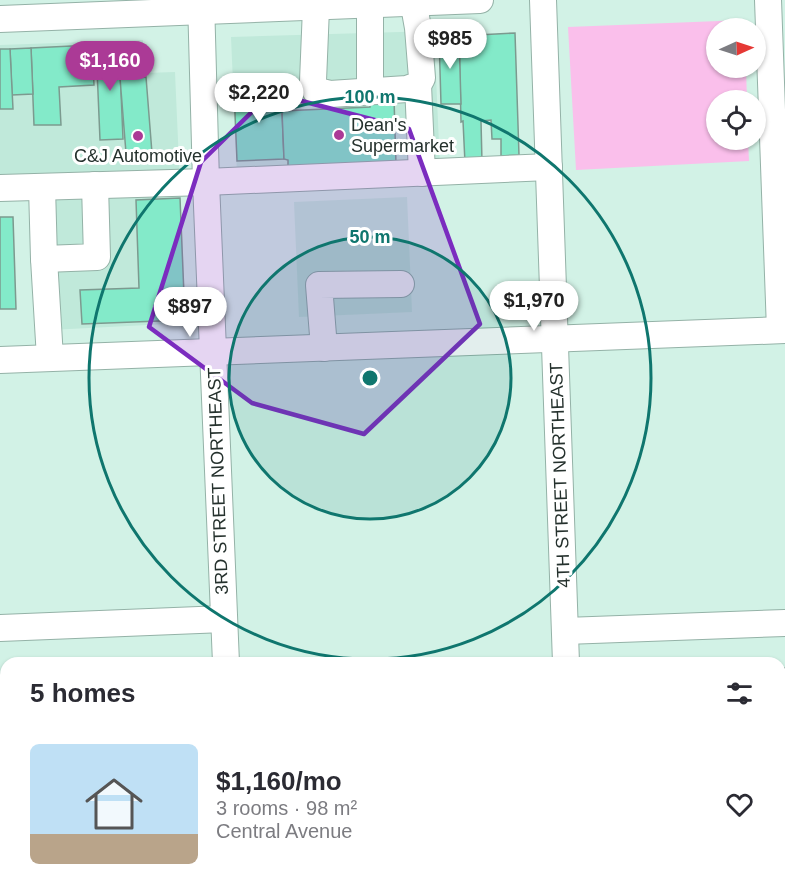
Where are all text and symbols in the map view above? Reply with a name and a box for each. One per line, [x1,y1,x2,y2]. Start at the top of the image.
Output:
north arrow [706,18,766,78]
map controls [706,18,766,150]
pin: $985 [414,19,486,70]
text: $985 [428,27,472,49]
pin: $1,160 [61,41,159,92]
text: $1,160 [79,49,141,71]
pin: $2,220 [210,73,308,124]
text: $2,220 [228,81,290,103]
text: 100 m [344,87,396,107]
button: locate [706,90,766,150]
place label: Dean's Supermarket [351,115,454,156]
marker: Dean's Supermarket [332,128,346,142]
marker: C&J Automotive [131,129,145,143]
place label: C&J Automotive [74,146,202,166]
text: 50 m [349,227,391,247]
pin: $1,970 [485,281,583,332]
pin: $897 [154,287,226,338]
text: $1,970 [503,289,565,311]
text: $897 [168,295,212,317]
street label: 4TH STREET NORTHEAST [546,362,574,588]
street label: 3RD STREET NORTHEAST [204,367,232,595]
centre of rings [360,368,380,388]
icon: filters [723,677,756,710]
text: 5 homes [30,678,136,708]
text: $1,160/mo [216,766,342,796]
icon: home [78,768,150,840]
icon: heart [723,788,756,821]
text: 3 rooms · 98 m² [216,797,357,819]
text: Central Avenue [216,820,352,842]

